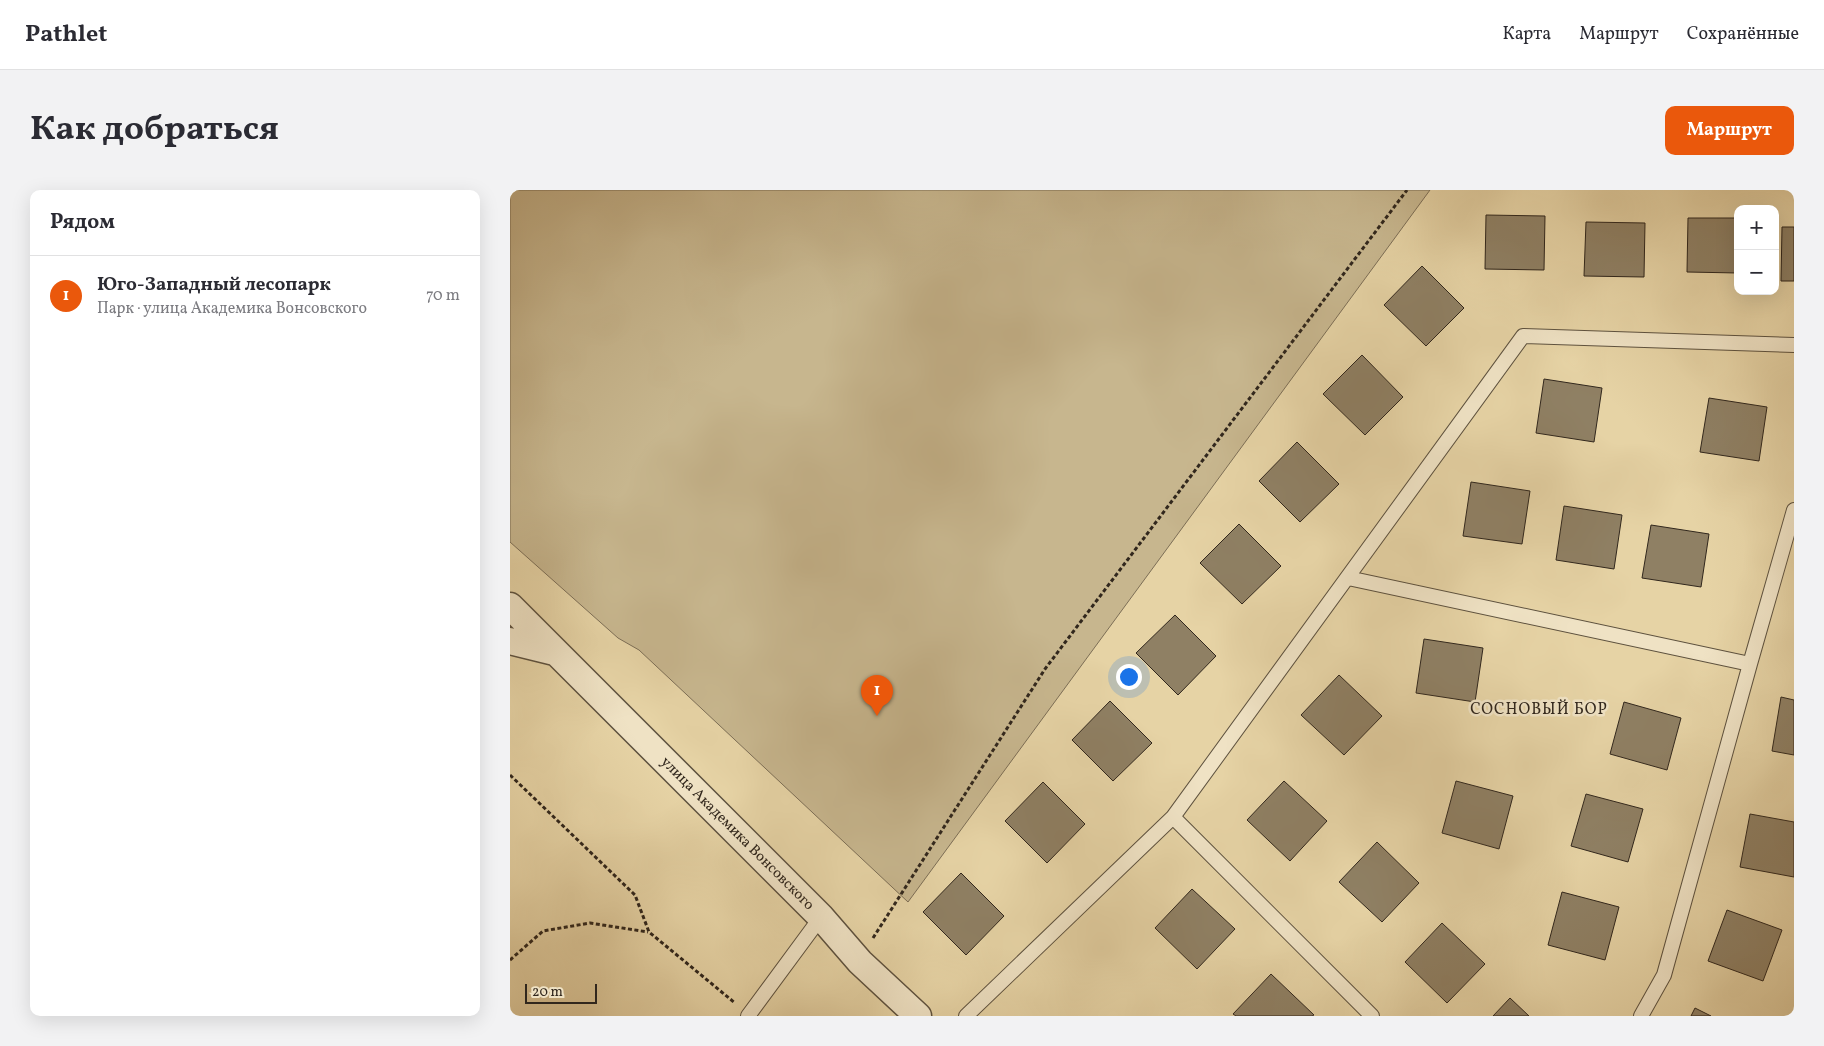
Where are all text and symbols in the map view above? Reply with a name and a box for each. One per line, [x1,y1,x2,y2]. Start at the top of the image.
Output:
text: Pathlet [25,18,107,52]
text: Карта [1502,22,1551,47]
text: Маршрут [1579,22,1659,47]
text: Сохранённые [1687,22,1799,47]
text: Как добраться [30,106,279,154]
button: Маршрут [1665,106,1794,155]
map controls [1734,205,1779,295]
button: + [1734,205,1779,250]
text: Рядом [50,208,115,237]
button: − [1734,250,1779,295]
text: Юго-Западный лесопарк [97,272,331,298]
text: 1 [63,285,69,307]
text: 70 m [426,285,460,307]
text: Парк · улица Академика Вонсовского [97,298,367,320]
your location [1116,664,1142,690]
pin: 1 [861,675,893,716]
district label: СОСНОВЫЙ БОР [1470,699,1608,721]
street label: улица Академика Вонсовского [655,752,819,916]
scale bar [525,981,598,1004]
text: 20 m [532,983,563,1002]

